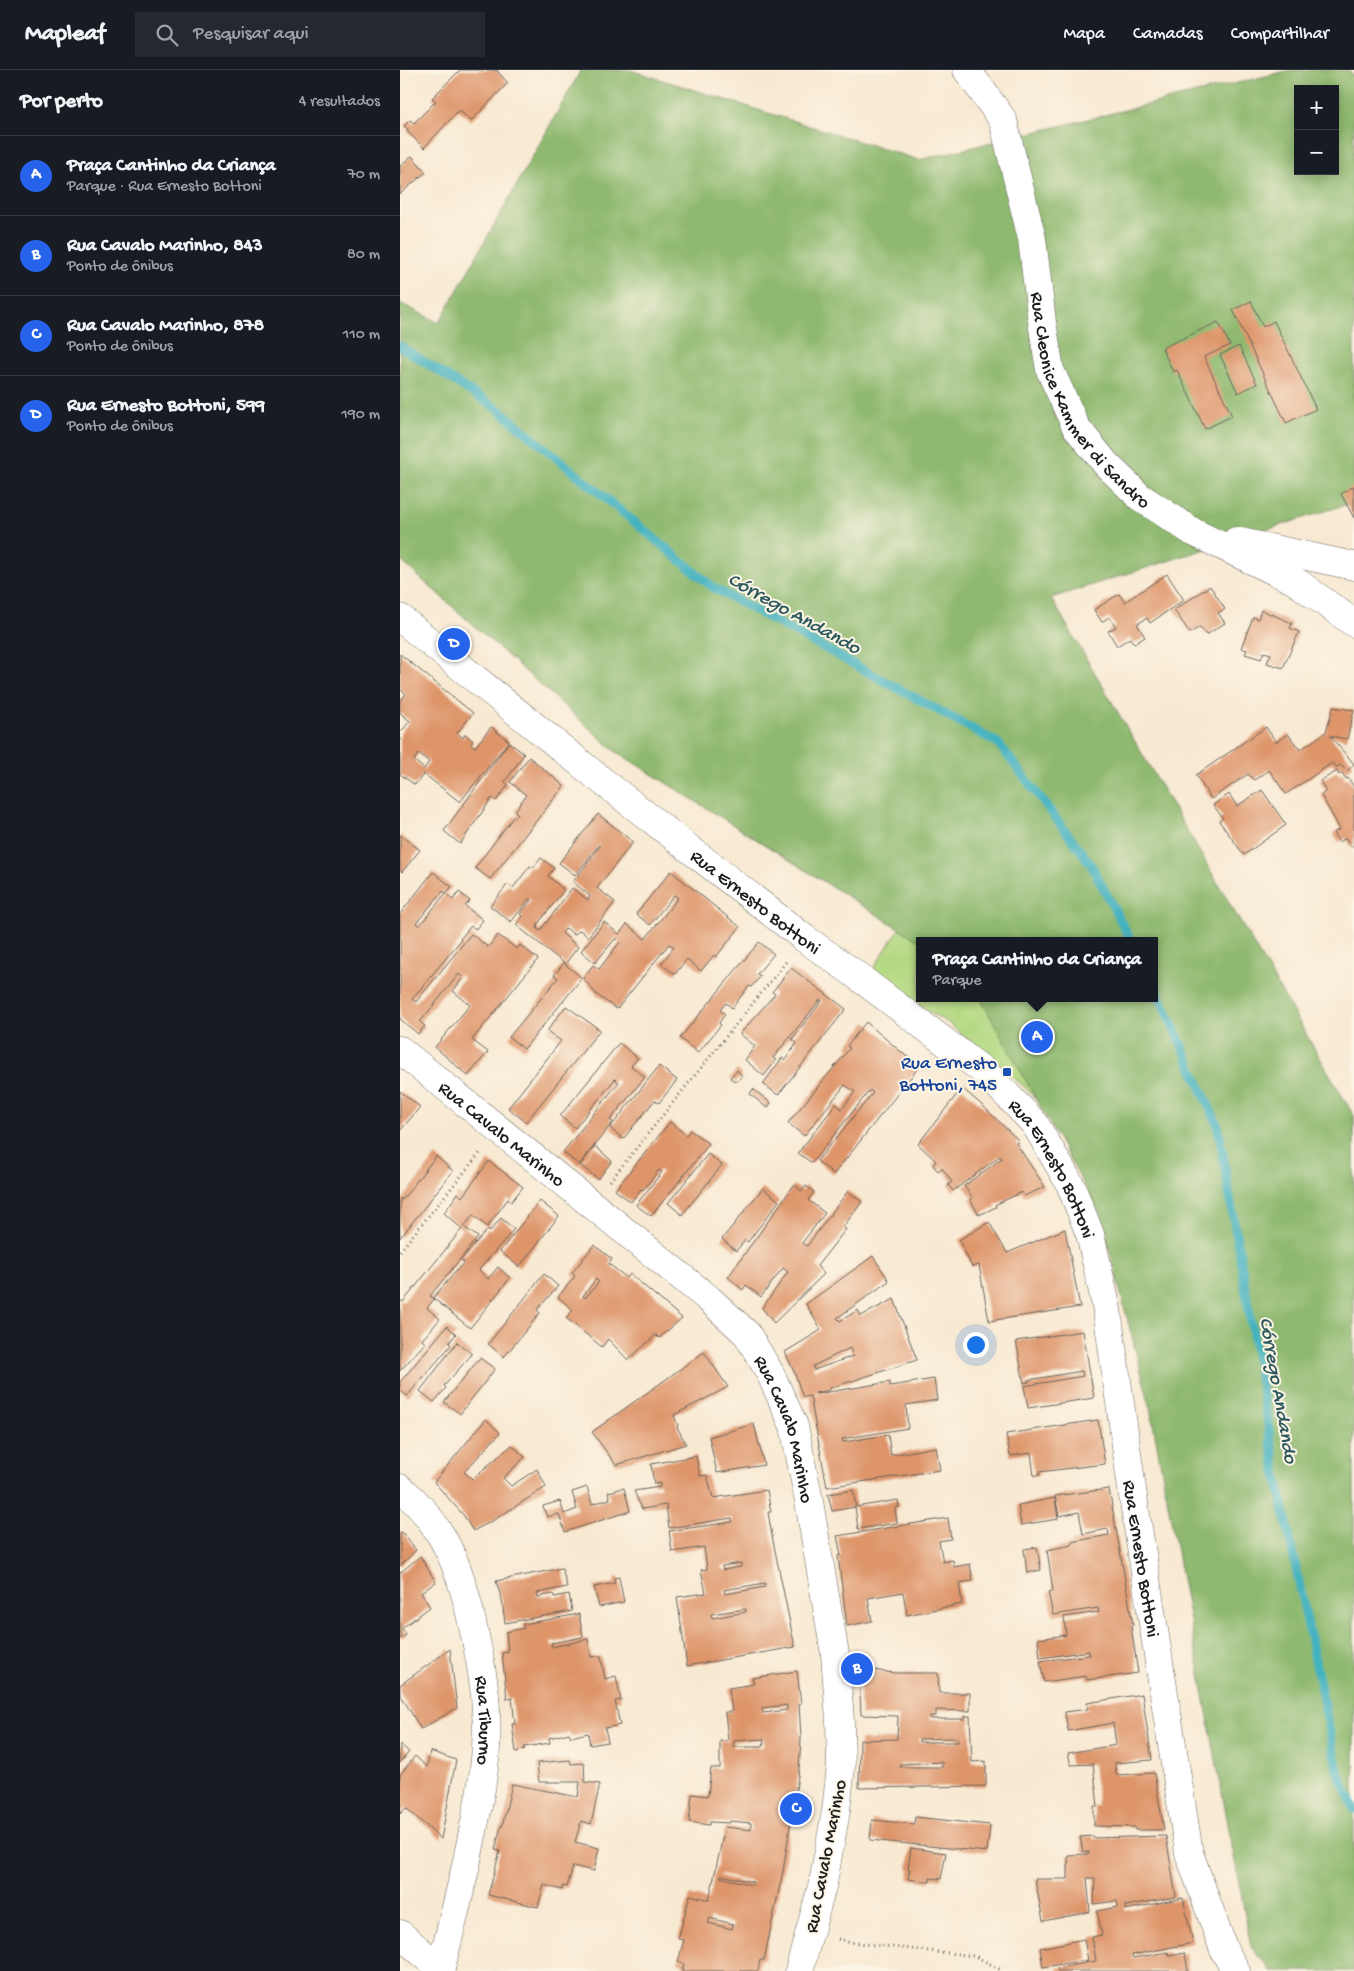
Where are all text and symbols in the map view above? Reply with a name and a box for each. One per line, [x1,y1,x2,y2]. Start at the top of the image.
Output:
search box [135,12,485,57]
text: Mapleaf [25,20,105,49]
icon: search [153,21,181,49]
text: Pesquisar aqui [193,23,309,46]
text: Mapa [1064,24,1105,45]
text: Camadas [1133,24,1203,45]
text: Compartilhar [1231,24,1329,45]
map controls [1294,85,1339,175]
button: + [1294,85,1339,130]
text: Por perto [20,90,103,115]
text: 4 resultados [299,93,380,112]
button: − [1294,130,1339,175]
text: Praça Cantinho da Criança [67,155,276,178]
text: A [31,166,41,185]
text: 70 m [347,166,380,185]
text: Parque · Rua Ernesto Bottoni [67,178,262,197]
text: Rua Cavalo Marinho, 843 [67,235,263,258]
text: B [32,246,40,265]
text: 80 m [347,246,380,265]
text: Ponto de ônibus [67,258,173,277]
street label: Rua Cleonice Kammer di Sandro [1023,291,1153,515]
text: Rua Cavalo Marinho, 878 [67,315,264,338]
text: C [32,326,40,345]
text: 110 m [343,326,380,345]
text: Ponto de ônibus [67,338,173,357]
text: Rua Ernesto Bottoni, 599 [67,395,265,418]
text: D [31,406,41,425]
text: 190 m [341,406,380,425]
text: Ponto de ônibus [67,418,173,437]
water label: Córrego Andando [723,569,865,662]
pin: D [438,625,470,663]
street label: Rua Ernesto Bottoni [685,846,824,961]
popup [916,937,1158,1002]
text: Praça Cantinho da Criança [933,949,1141,972]
text: Parque [933,972,981,991]
pin: A [1021,1018,1053,1056]
place label: Rua Ernesto Bottoni, 745 [899,1053,997,1098]
marker: Rua Ernesto Bottoni, 745 [1001,1066,1013,1078]
street label: Rua Cavalo Marinho [433,1078,569,1194]
street label: Rua Ernesto Bottoni [1002,1095,1099,1240]
water label: Córrego Andando [1252,1316,1301,1467]
your location [963,1332,989,1358]
street label: Rua Cavalo Marinho [747,1352,817,1505]
street label: Rua Ernesto Bottoni [1116,1479,1163,1639]
pin: B [841,1650,873,1688]
street label: Rua Tiburno [468,1675,495,1766]
street label: Rua Cavalo Marinho [801,1778,854,1935]
pin: C [780,1790,812,1828]

